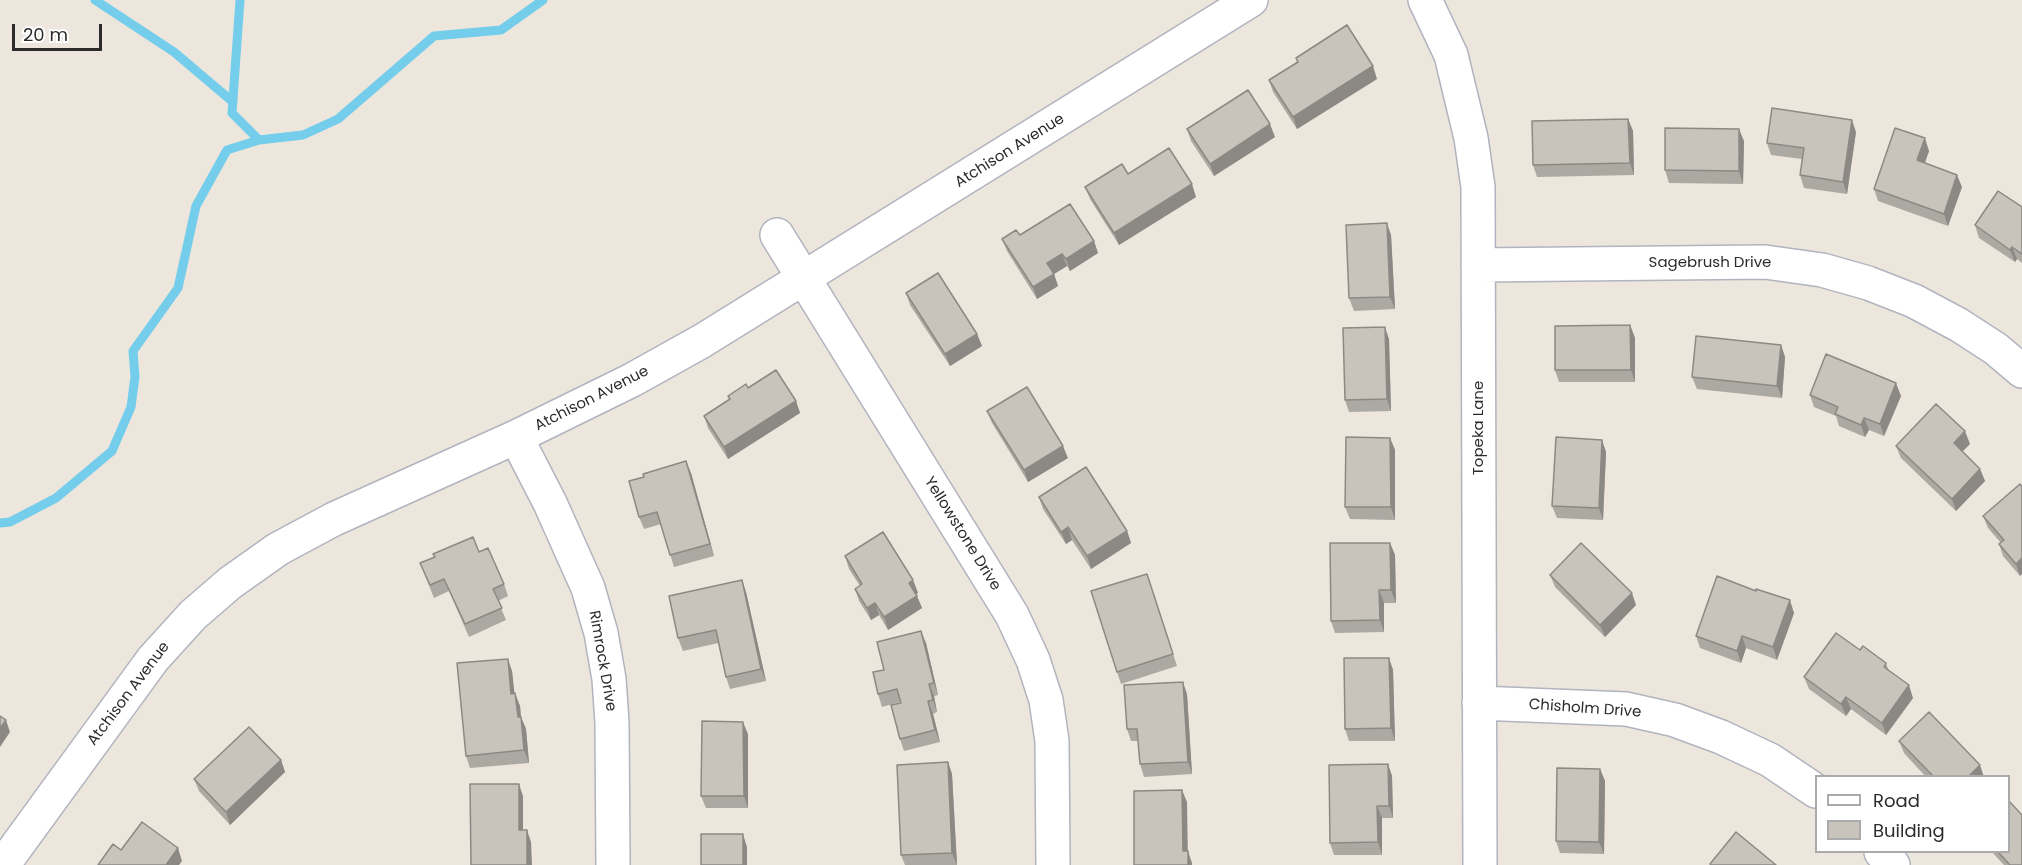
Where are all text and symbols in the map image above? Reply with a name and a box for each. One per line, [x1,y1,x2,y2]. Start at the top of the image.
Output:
scale bar [15,12,105,50]
text: 20 m [23,22,68,47]
street label: Atchison Avenue [952,110,1068,192]
street label: Sagebrush Drive [1649,254,1771,272]
street label: Atchison Avenue [532,363,652,435]
street label: Topeka Lane [1470,381,1488,475]
street label: Yellowstone Drive [920,474,1004,594]
street label: Rimrock Drive [584,609,620,713]
street label: Atchison Avenue [84,639,174,749]
street label: Chisholm Drive [1528,696,1642,722]
legend [1815,775,2010,853]
text: Road [1873,788,1920,813]
text: Building [1873,818,1945,843]

